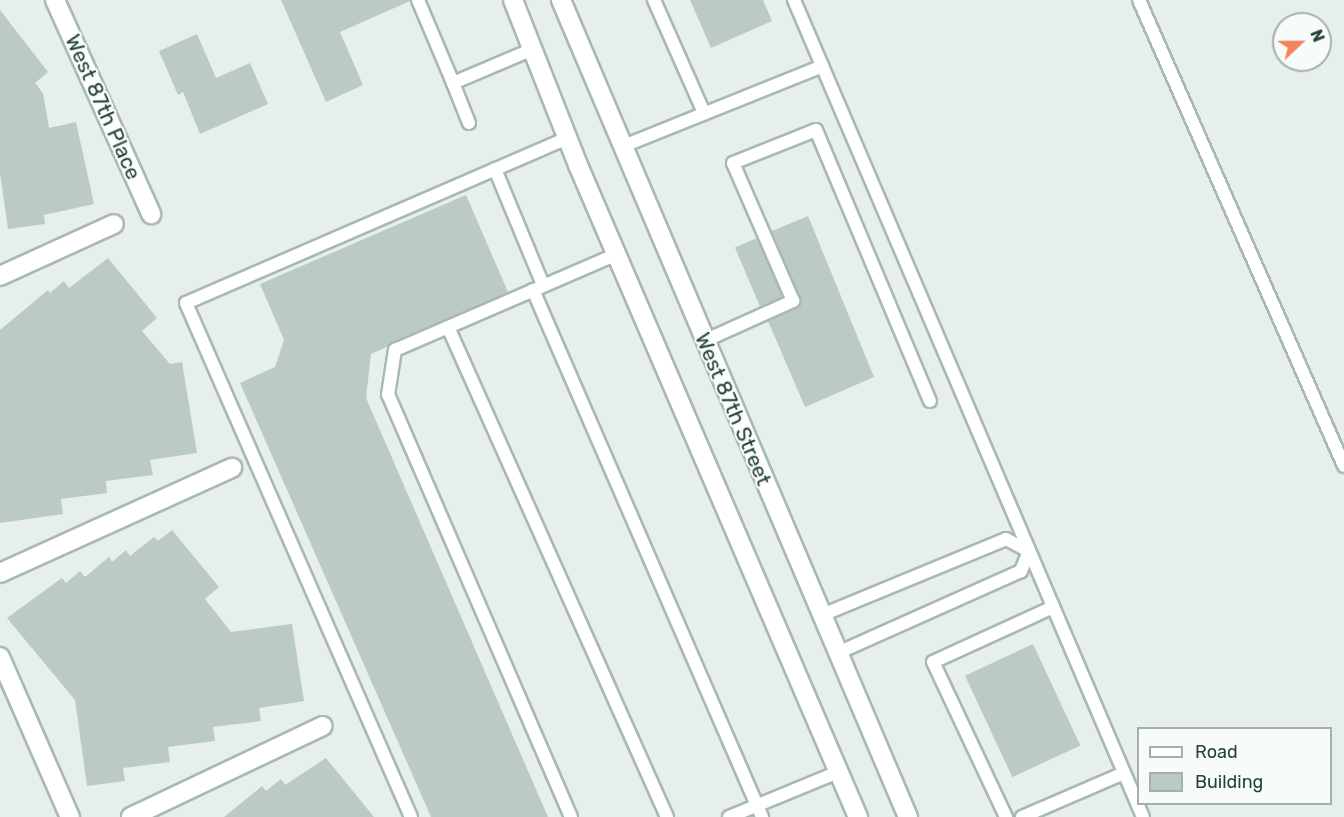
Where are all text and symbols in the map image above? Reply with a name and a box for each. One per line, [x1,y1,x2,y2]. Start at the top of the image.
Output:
north arrow [1272,12,1332,72]
text: N [1306,27,1328,45]
street label: West 87th Place [60,31,146,183]
street label: West 87th Street [690,329,776,489]
legend [1137,727,1332,805]
text: Road [1195,741,1238,763]
text: Building [1195,771,1263,793]

